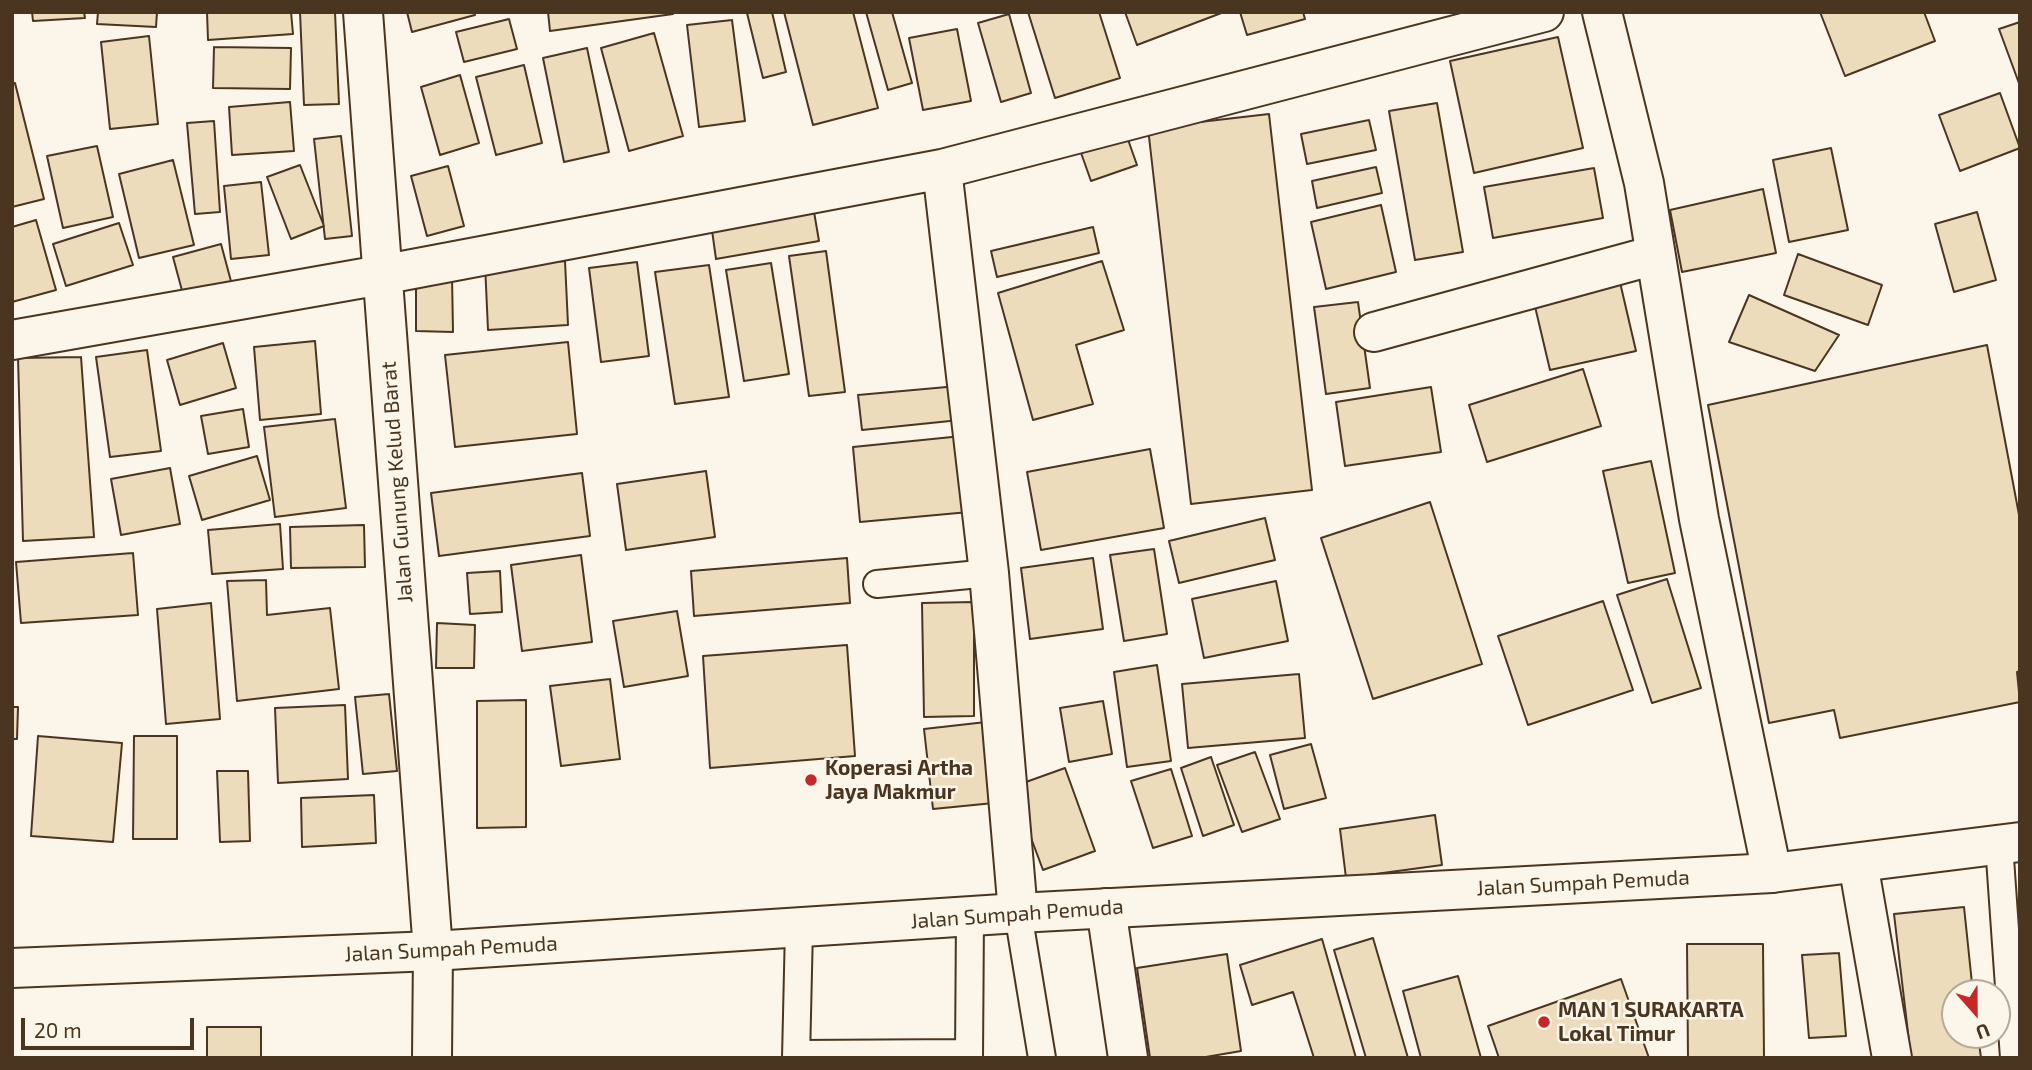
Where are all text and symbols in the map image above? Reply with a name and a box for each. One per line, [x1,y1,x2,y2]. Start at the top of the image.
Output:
street label: Jalan Gunung Kelud Barat [376,360,418,604]
place label: Koperasi Artha Jaya Makmur [825,755,973,805]
marker: Koperasi Artha Jaya Makmur [803,772,819,788]
street label: Jalan Sumpah Pemuda [1476,865,1690,901]
street label: Jalan Sumpah Pemuda [910,894,1124,934]
street label: Jalan Sumpah Pemuda [344,931,558,967]
north arrow [1941,979,2011,1049]
place label: MAN 1 SURAKARTA Lokal Timur [1558,997,1744,1047]
scale bar [24,1004,198,1048]
marker: MAN 1 SURAKARTA Lokal Timur [1536,1014,1552,1030]
text: 20 m [34,1017,82,1042]
text: U [1973,1019,1993,1045]

